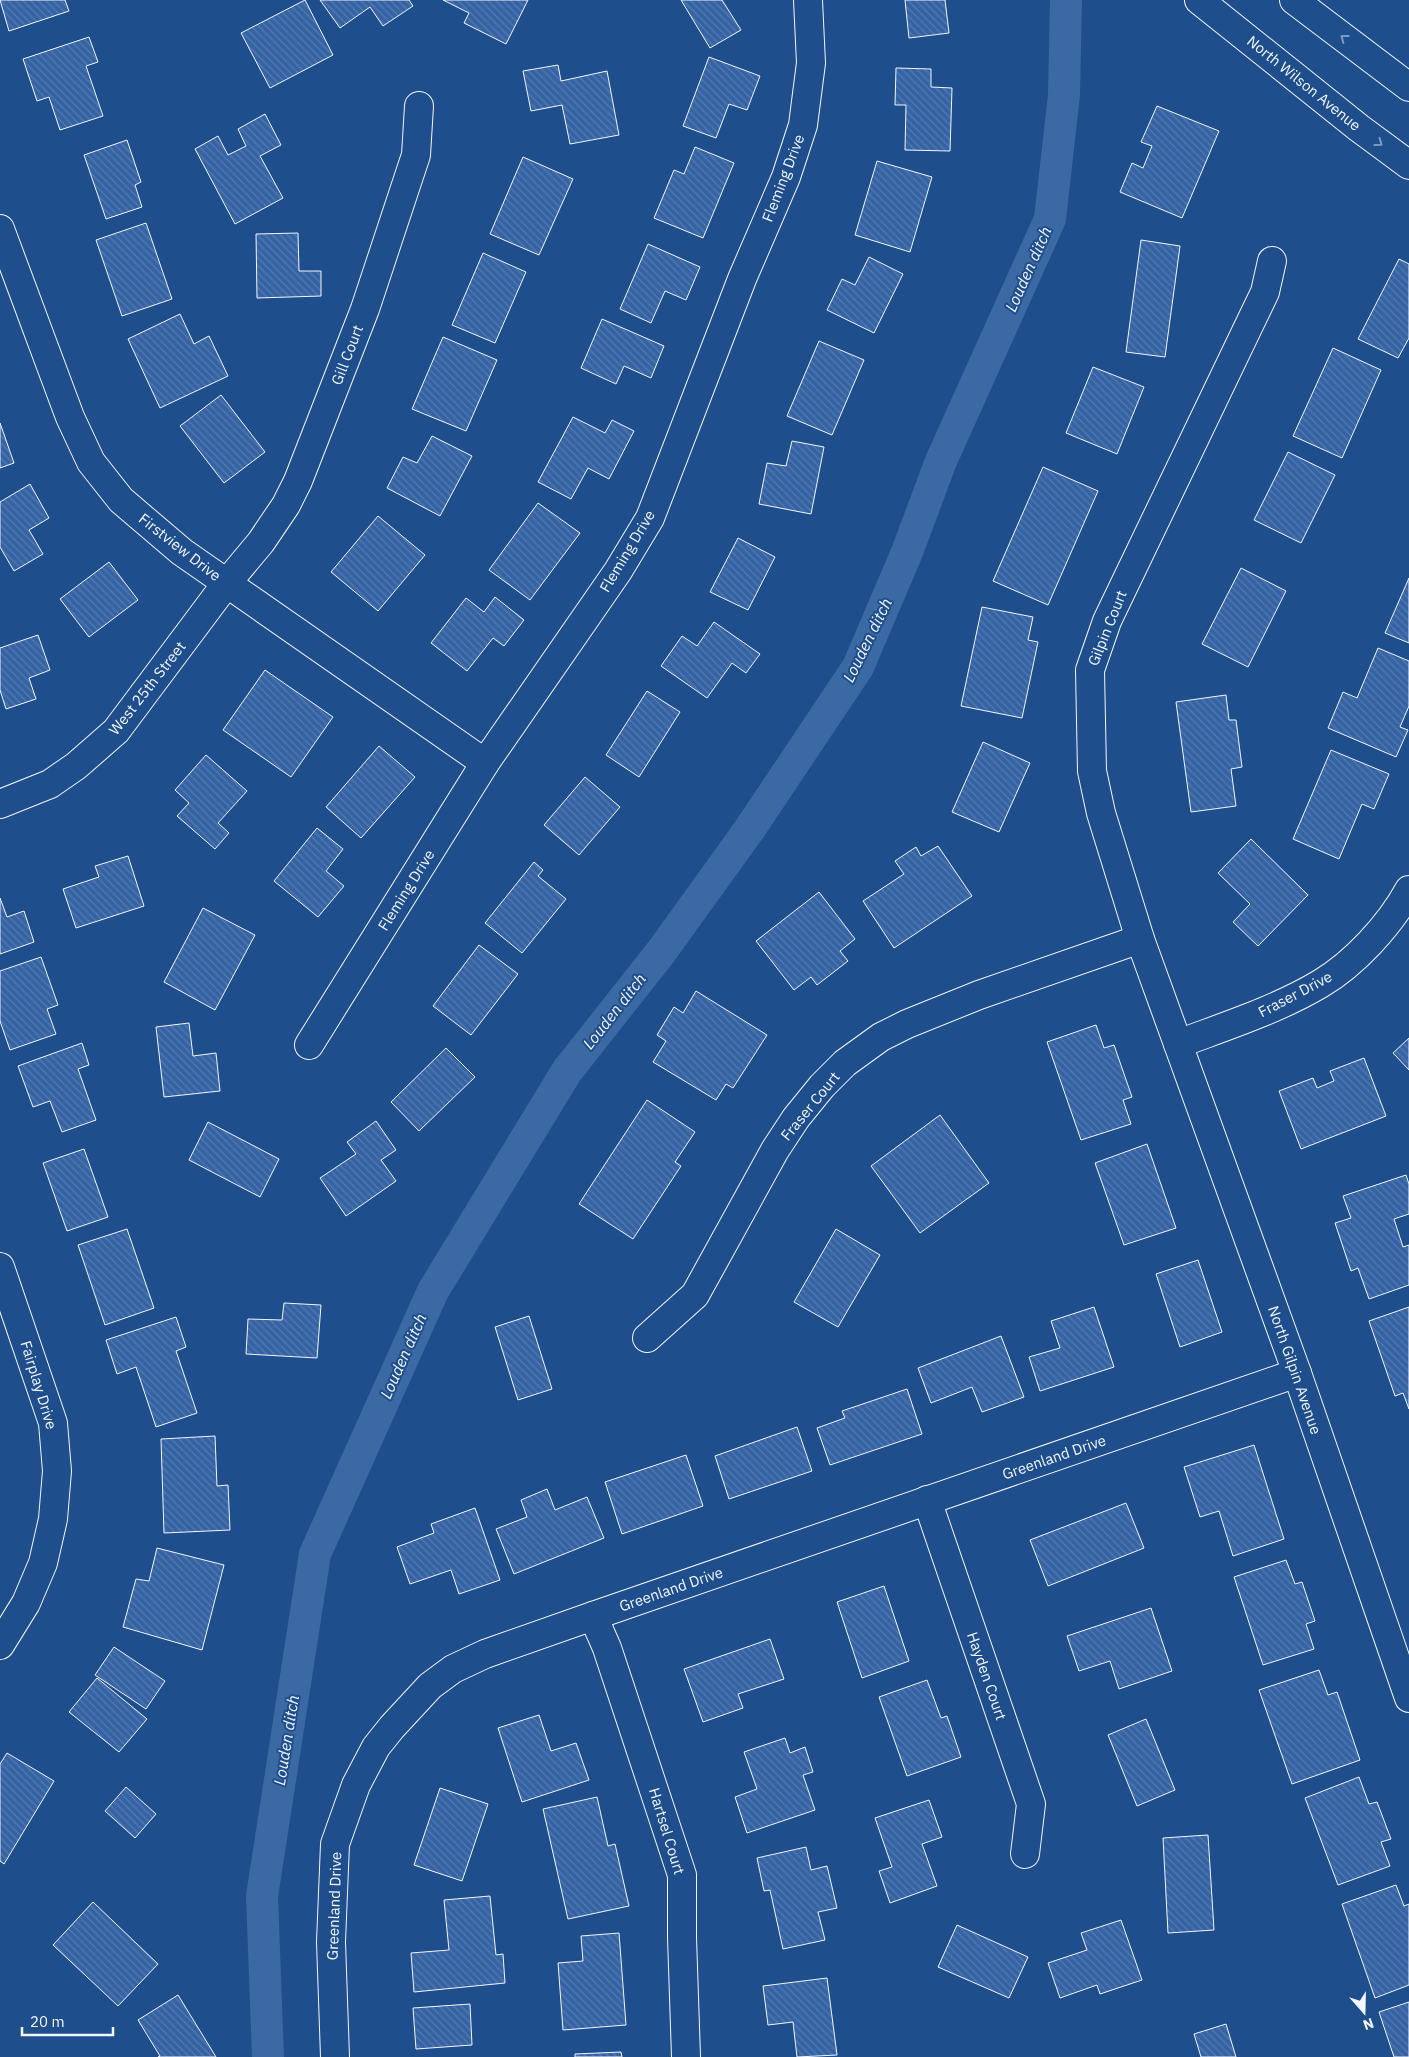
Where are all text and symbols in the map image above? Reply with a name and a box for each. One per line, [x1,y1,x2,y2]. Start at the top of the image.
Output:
street label: North Wilson Avenue [1243,31,1365,135]
one-way arrow [1340,35,1350,44]
street label: Fleming Drive [758,131,808,225]
one-way arrow [1373,137,1383,146]
water label: Louden ditch [1000,223,1056,315]
street label: Gill Court [327,322,367,388]
street label: Fleming Drive [595,507,659,595]
street label: Firstview Drive [135,509,225,585]
street label: Gilpin Court [1083,587,1131,669]
water label: Louden ditch [838,595,896,685]
street label: West 25th Street [104,637,190,739]
street label: Fleming Drive [373,846,439,934]
street label: Fraser Drive [1255,967,1335,1021]
water label: Louden ditch [578,969,650,1053]
street label: Fraser Court [776,1068,844,1144]
street label: North Gilpin Avenue [1264,1303,1326,1437]
water label: Louden ditch [375,1310,431,1402]
street label: Fairplay Drive [17,1338,61,1432]
street label: Greenland Drive [1000,1430,1108,1484]
street label: Greenland Drive [617,1562,725,1616]
street label: Hayden Court [963,1629,1011,1723]
water label: Louden ditch [269,1693,303,1787]
street label: Hartsel Court [645,1785,689,1877]
street label: Greenland Drive [323,1851,345,1961]
north arrow [1339,1987,1389,2037]
scale bar [22,2004,114,2036]
text: 20 m [30,2012,65,2031]
text: N [1361,2014,1376,2034]

